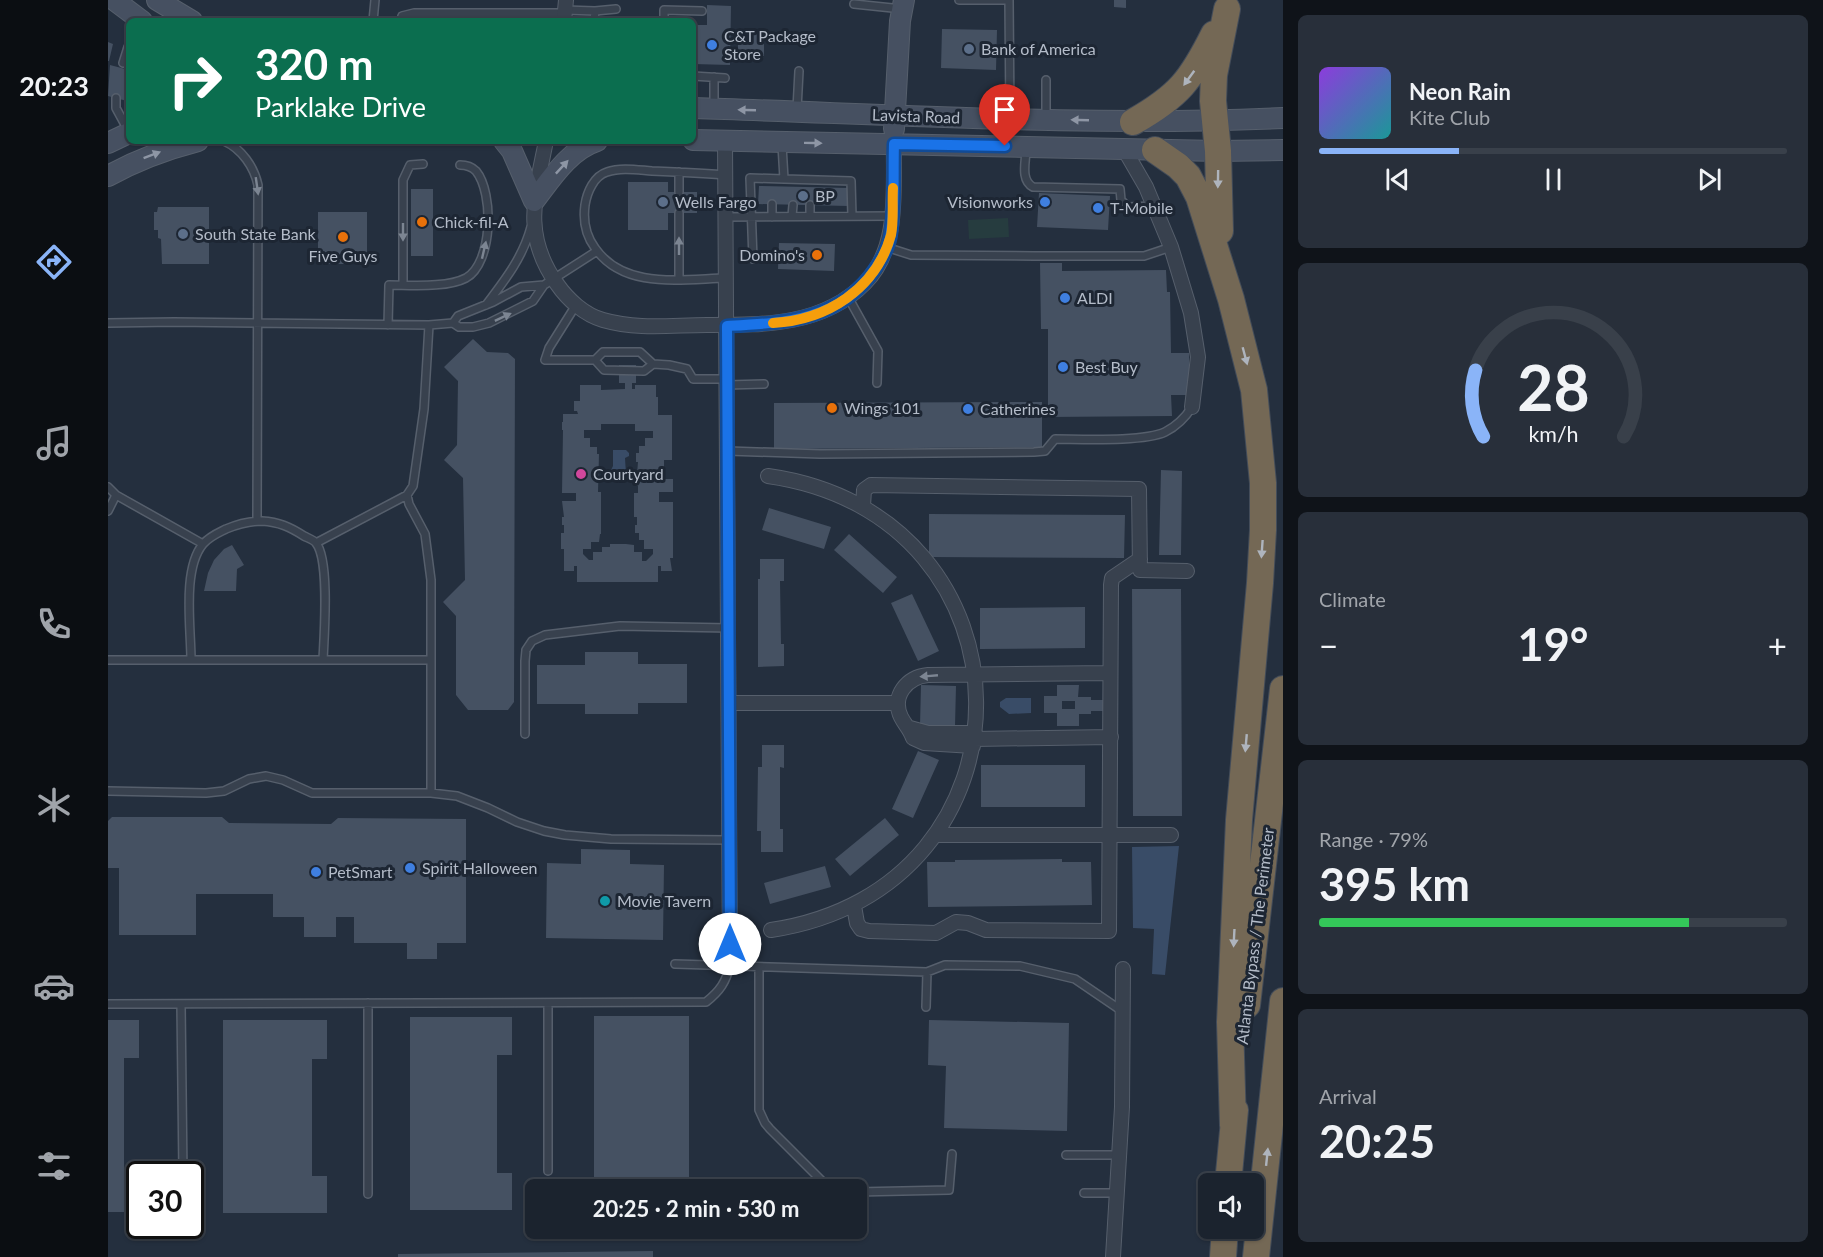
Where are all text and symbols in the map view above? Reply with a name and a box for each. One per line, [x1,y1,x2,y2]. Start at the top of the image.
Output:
place label: C&T Package Store [724,26,816,63]
marker: C&T Package Store [705,38,719,52]
text: 320 m [255,39,373,89]
place label: Bank of America [981,39,1096,58]
icon: right [156,42,234,120]
marker: Bank of America [962,42,976,56]
text: 20:23 [19,69,89,102]
one-way arrow [1183,70,1195,86]
text: Neon Rain [1409,78,1511,105]
pin [979,84,1030,146]
text: Parklake Drive [255,90,426,123]
icon: arrive [988,93,1021,126]
street label: Lavista Road [872,104,960,127]
one-way arrow [737,105,756,115]
text: Kite Club [1409,105,1490,129]
one-way arrow [1070,115,1089,125]
one-way arrow [804,138,823,147]
one-way arrow [143,150,161,160]
one-way arrow [555,159,569,174]
icon: previous [1381,163,1414,196]
icon: pause [1537,163,1570,196]
icon: next [1693,163,1726,196]
one-way arrow [1213,170,1223,189]
one-way arrow [253,177,262,196]
place label: BP [815,186,835,205]
marker: BP [796,189,810,203]
place label: Wells Fargo [675,192,756,211]
place label: Visionworks [947,192,1033,211]
marker: Wells Fargo [656,195,670,209]
marker: Visionworks [1038,195,1052,209]
place label: T-Mobile [1110,198,1173,217]
marker: T-Mobile [1091,201,1105,215]
place label: Chick-fil-A [434,212,509,231]
marker: Chick-fil-A [415,215,429,229]
one-way arrow [398,223,408,242]
place label: South State Bank [195,224,317,243]
marker: South State Bank [176,227,190,241]
marker: Five Guys [336,230,350,244]
one-way arrow [674,236,684,255]
one-way arrow [480,240,489,259]
icon: directions [33,241,75,283]
place label: Domino's [739,245,805,264]
place label: Five Guys [309,246,378,265]
marker: Domino's [810,248,824,262]
place label: ALDI [1077,288,1113,307]
marker: ALDI [1058,291,1072,305]
one-way arrow [495,312,513,322]
one-way arrow [1241,346,1251,365]
text: 28 [1517,349,1589,424]
place label: Best Buy [1075,357,1139,376]
marker: Best Buy [1056,360,1070,374]
place label: Wings 101 [844,398,920,417]
place label: Catherines [980,399,1056,418]
marker: Wings 101 [825,401,839,415]
marker: Catherines [961,402,975,416]
icon: music [33,422,75,464]
text: km/h [1528,422,1578,448]
place label: Courtyard [593,464,664,483]
marker: Courtyard [574,467,588,481]
one-way arrow [1258,540,1267,559]
text: Climate [1319,587,1386,611]
icon: phone [33,603,75,645]
text: 19° [1518,617,1588,671]
text: − [1319,625,1338,665]
text: + [1768,625,1787,665]
one-way arrow [919,671,938,681]
one-way arrow [1241,734,1251,753]
icon: climate [33,784,75,826]
street label: Atlanta Bypass / The Perimeter [1232,826,1277,1045]
text: Range · 79% [1319,827,1428,851]
text: 395 km [1319,857,1470,911]
place label: Spirit Halloween [422,858,538,877]
marker: Spirit Halloween [403,861,417,875]
place label: PetSmart [328,862,393,881]
marker: PetSmart [309,865,323,879]
place label: Movie Tavern [617,891,711,910]
marker: Movie Tavern [598,894,612,908]
position arrow [698,912,762,976]
one-way arrow [1230,928,1239,947]
icon: car [33,965,75,1007]
text: Arrival [1319,1084,1377,1108]
text: 20:25 [1319,1114,1435,1168]
icon: filters [33,1145,75,1187]
one-way arrow [1262,1147,1271,1166]
speed limit sign: 30 [126,1161,204,1239]
map controls [1198,1173,1264,1239]
button: sound [1198,1173,1264,1239]
text: 20:25 · 2 min · 530 m [593,1195,799,1222]

